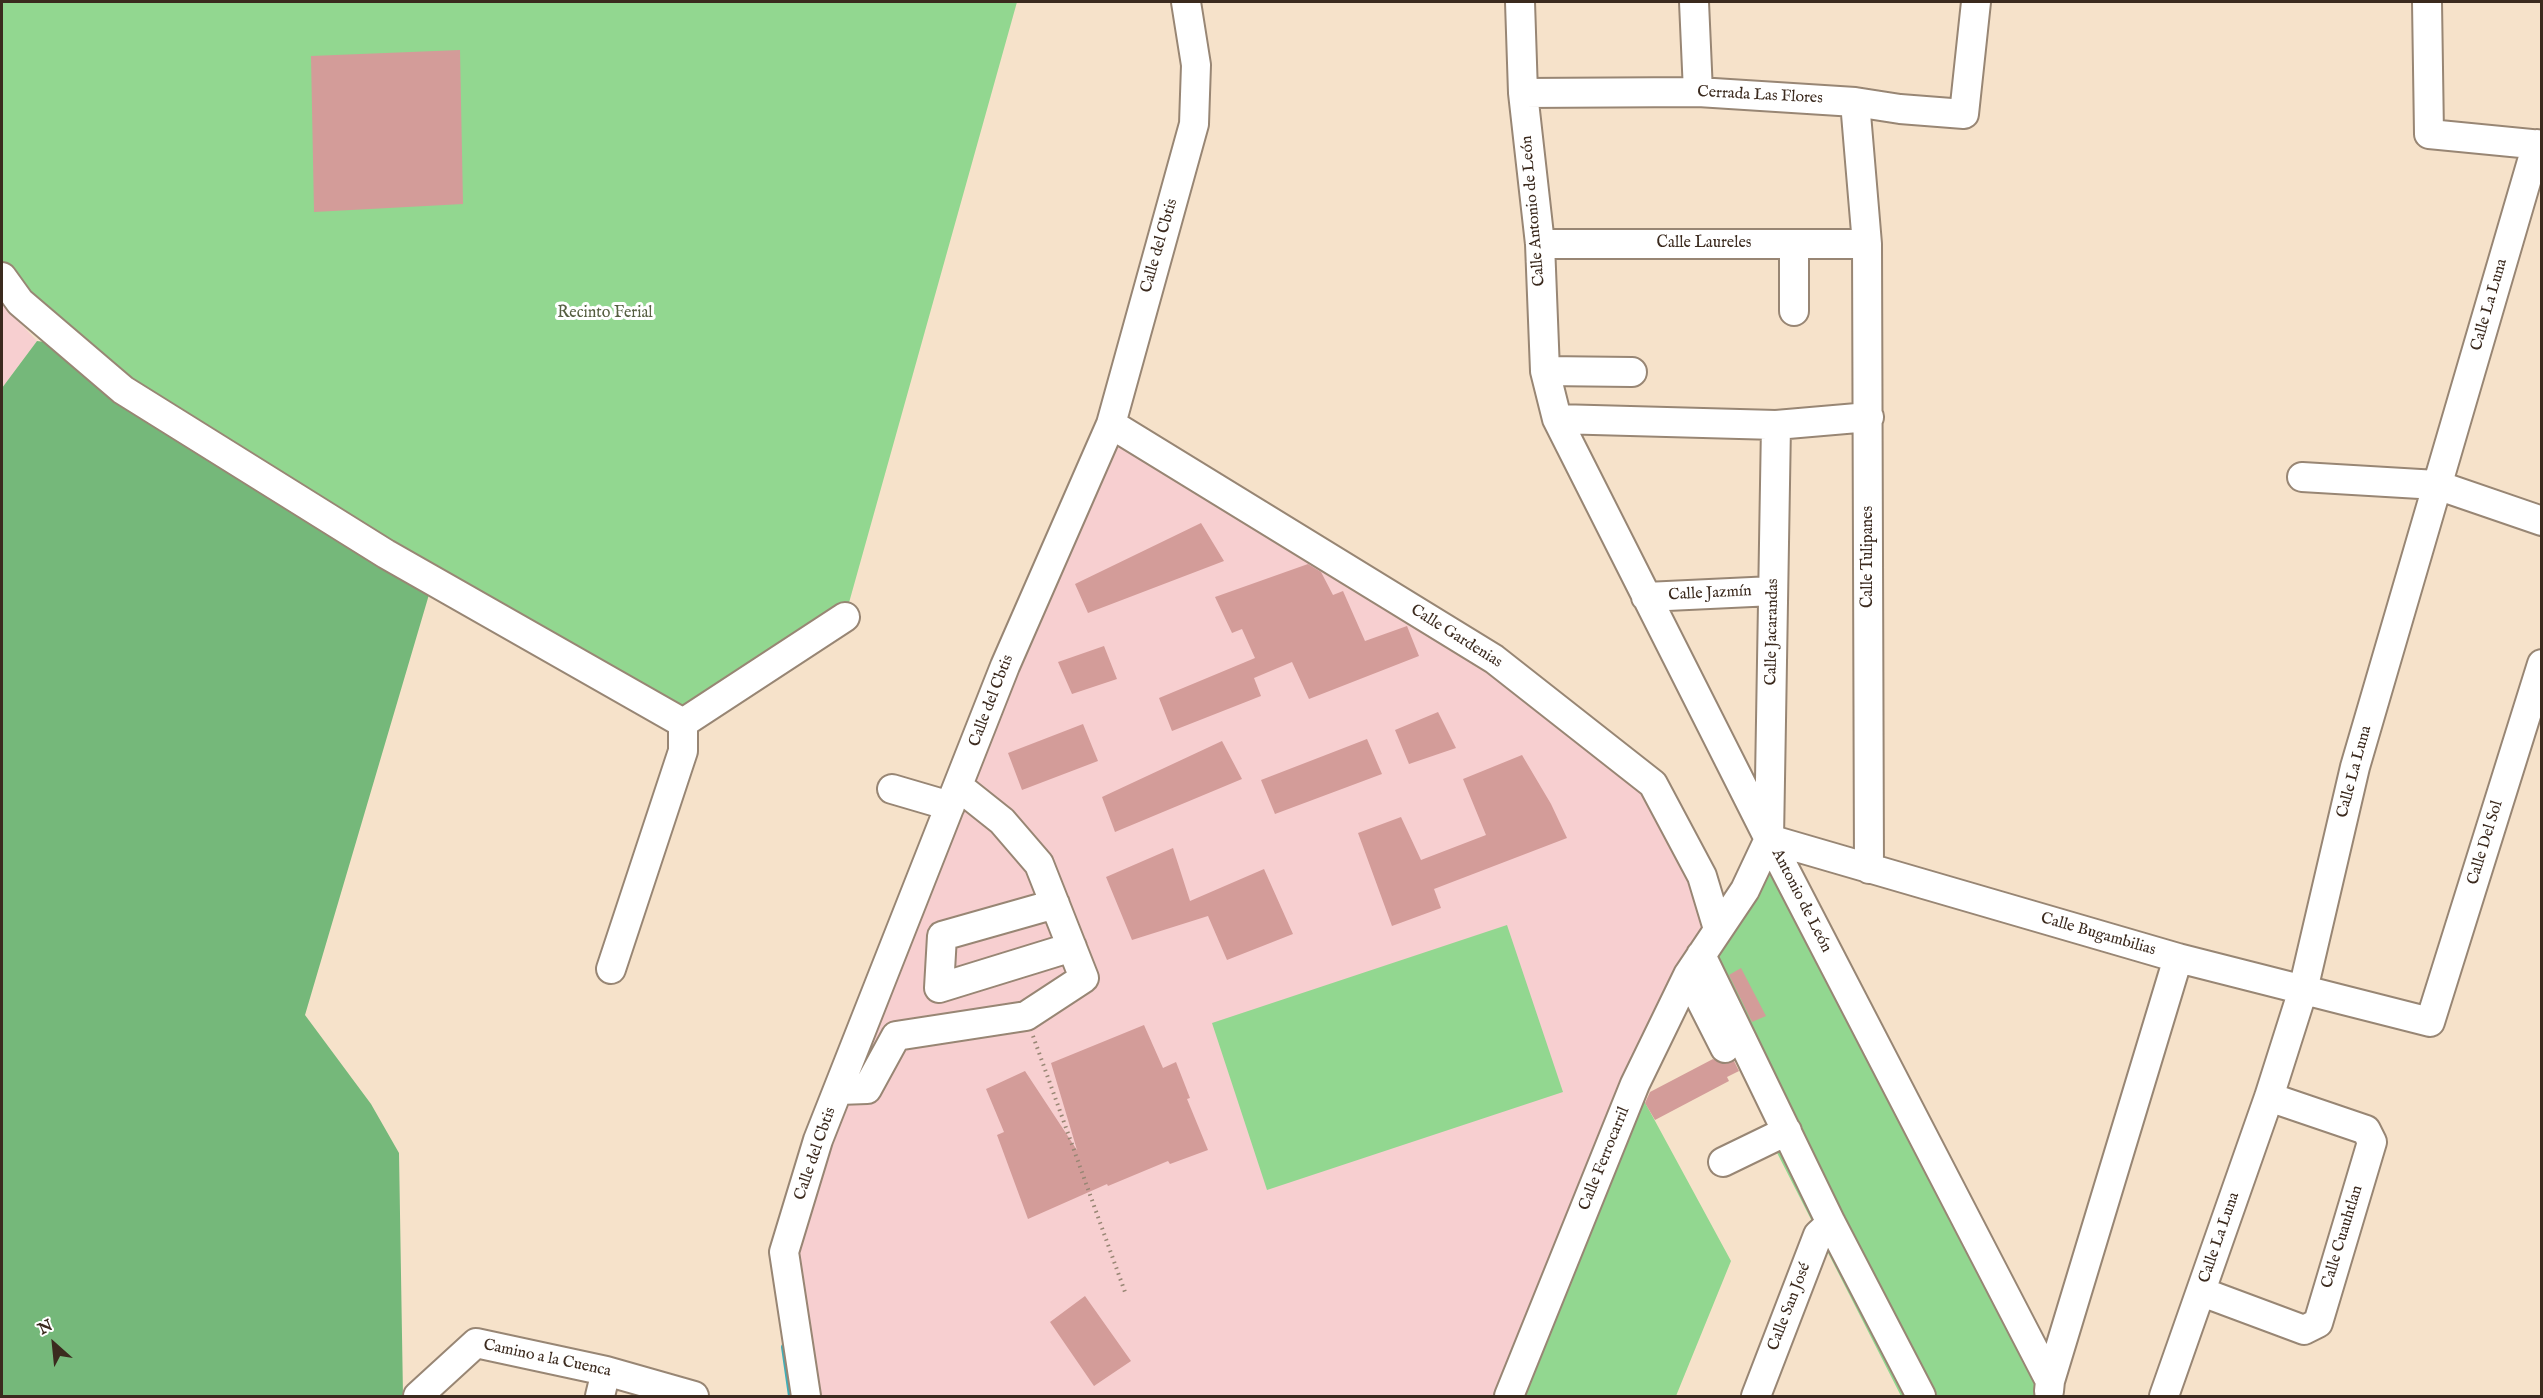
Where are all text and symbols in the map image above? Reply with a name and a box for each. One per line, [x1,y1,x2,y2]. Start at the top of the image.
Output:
street label: Cerrada Las Flores [1697,83,1823,109]
street label: Calle Antonio de León [1518,135,1550,287]
street label: Calle del Cbtis [1137,197,1183,295]
street label: Calle Laureles [1657,234,1751,254]
street label: Calle La Luna [2468,257,2512,353]
park label: Recinto Ferial [557,304,653,324]
street label: Calle Tulipanes [1859,506,1879,608]
street label: Calle Jacarandas [1762,578,1784,686]
street label: Calle Jazmín [1668,582,1752,606]
street label: Calle Gardenias [1407,601,1505,673]
street label: Calle del Cbtis [966,652,1018,750]
street label: Calle La Luna [2333,724,2377,820]
street label: Calle Del Sol [2464,799,2508,887]
street label: Antonio de León [1767,846,1835,956]
street label: Calle Bugambilias [2038,909,2158,961]
street label: Calle Ferrocarril [1576,1104,1634,1214]
street label: Calle del Cbtis [791,1105,841,1203]
street label: Calle Cuauhtlan [2318,1183,2368,1291]
street label: Calle La Luna [2195,1190,2245,1286]
street label: Calle San José [1764,1260,1816,1354]
north arrow [24,1314,84,1374]
text: N [35,1316,57,1340]
street label: Camino a la Cuenca [481,1336,613,1382]

